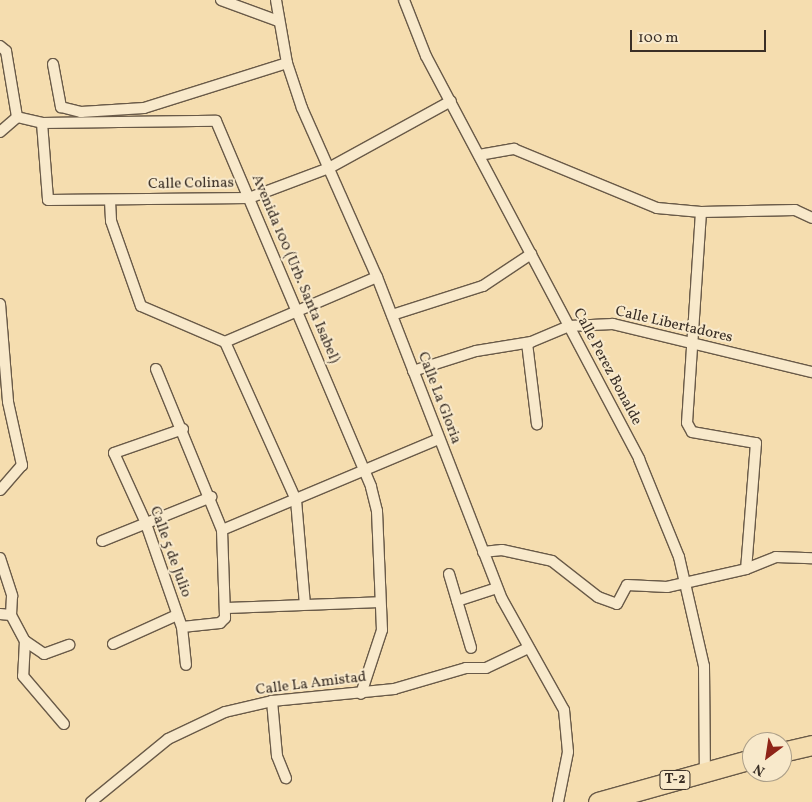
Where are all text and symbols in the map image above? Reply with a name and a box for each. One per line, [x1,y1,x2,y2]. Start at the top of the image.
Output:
scale bar [632,20,768,52]
text: 100 m [638,28,678,49]
street label: Avenida 100 (Urb. Santa Isabel) [247,172,343,366]
street label: Calle Colinas [148,174,234,194]
street label: Calle Libertadores [614,303,734,347]
street label: Calle Perez Bonalde [569,306,645,428]
street label: Calle La Gloria [413,350,465,446]
street label: Calle 5 de Julio [145,504,195,600]
street label: Calle La Amistad [255,668,367,700]
north arrow [742,732,792,782]
text: N [750,759,769,780]
road number: T-2 [659,768,691,792]

